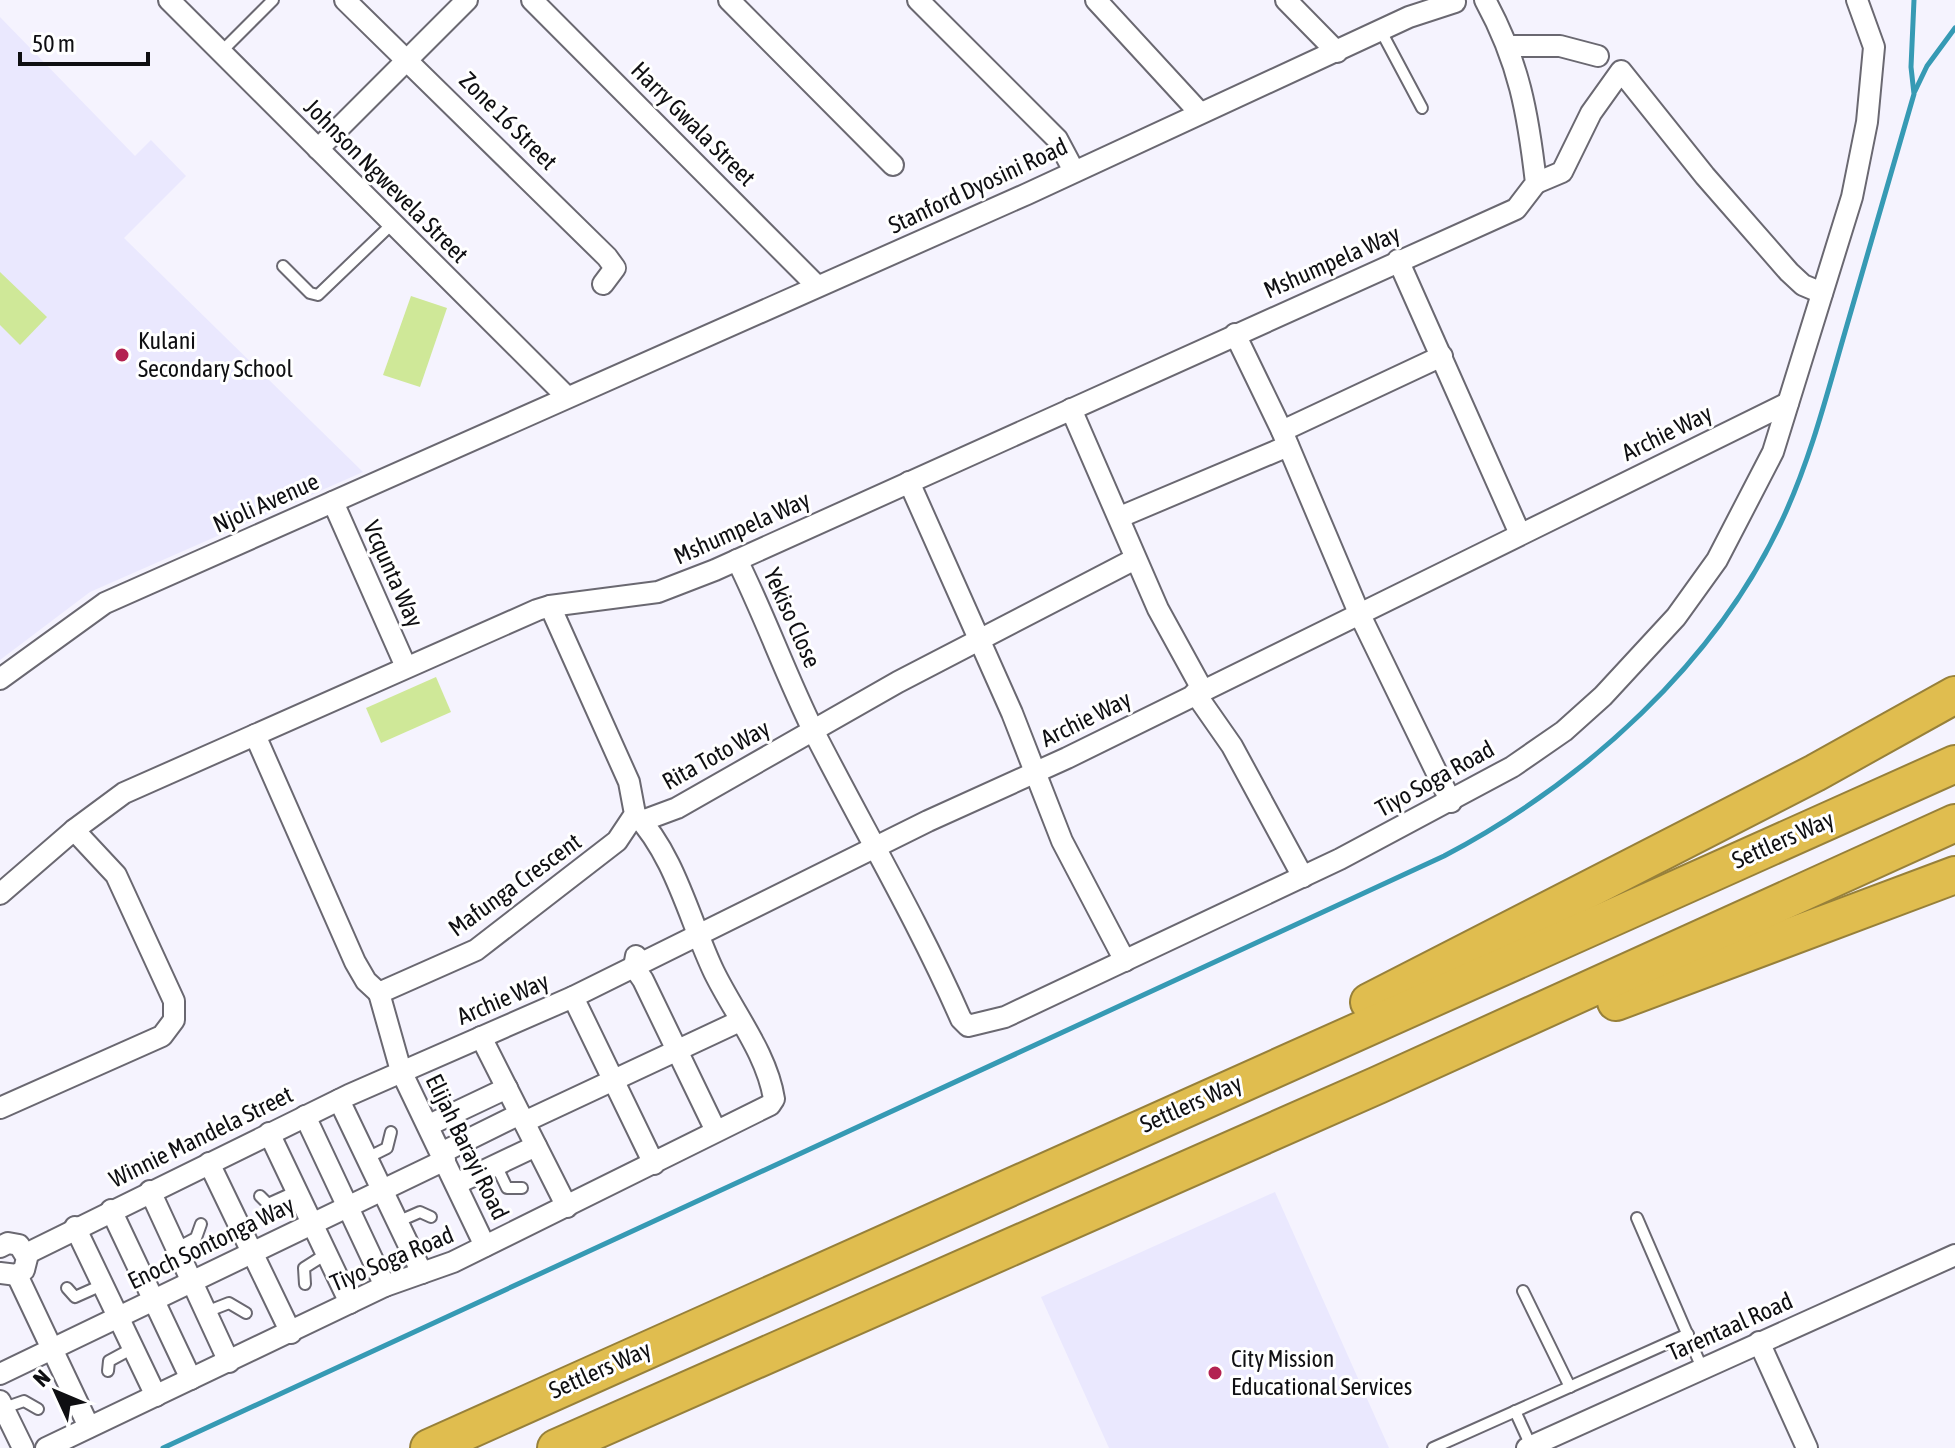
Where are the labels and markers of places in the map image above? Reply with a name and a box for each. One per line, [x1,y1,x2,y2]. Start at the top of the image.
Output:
place label: Kulani Secondary School [138,327,294,382]
marker: Kulani Secondary School [113,346,131,364]
place label: City Mission Educational Services [1231,1345,1412,1400]
marker: City Mission Educational Services [1206,1364,1224,1382]

